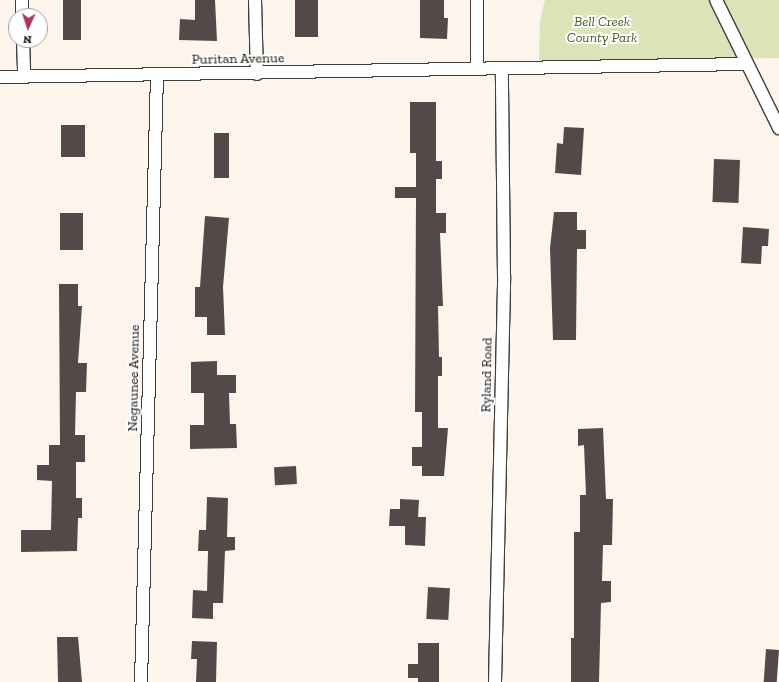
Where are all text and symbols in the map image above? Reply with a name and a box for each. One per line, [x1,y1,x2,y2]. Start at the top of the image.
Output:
north arrow [8,8,48,48]
park label: Bell Creek County Park [567,14,637,46]
text: N [23,33,32,46]
street label: Puritan Avenue [191,50,285,68]
street label: Negaunee Avenue [125,324,143,432]
street label: Ryland Road [478,337,496,413]

